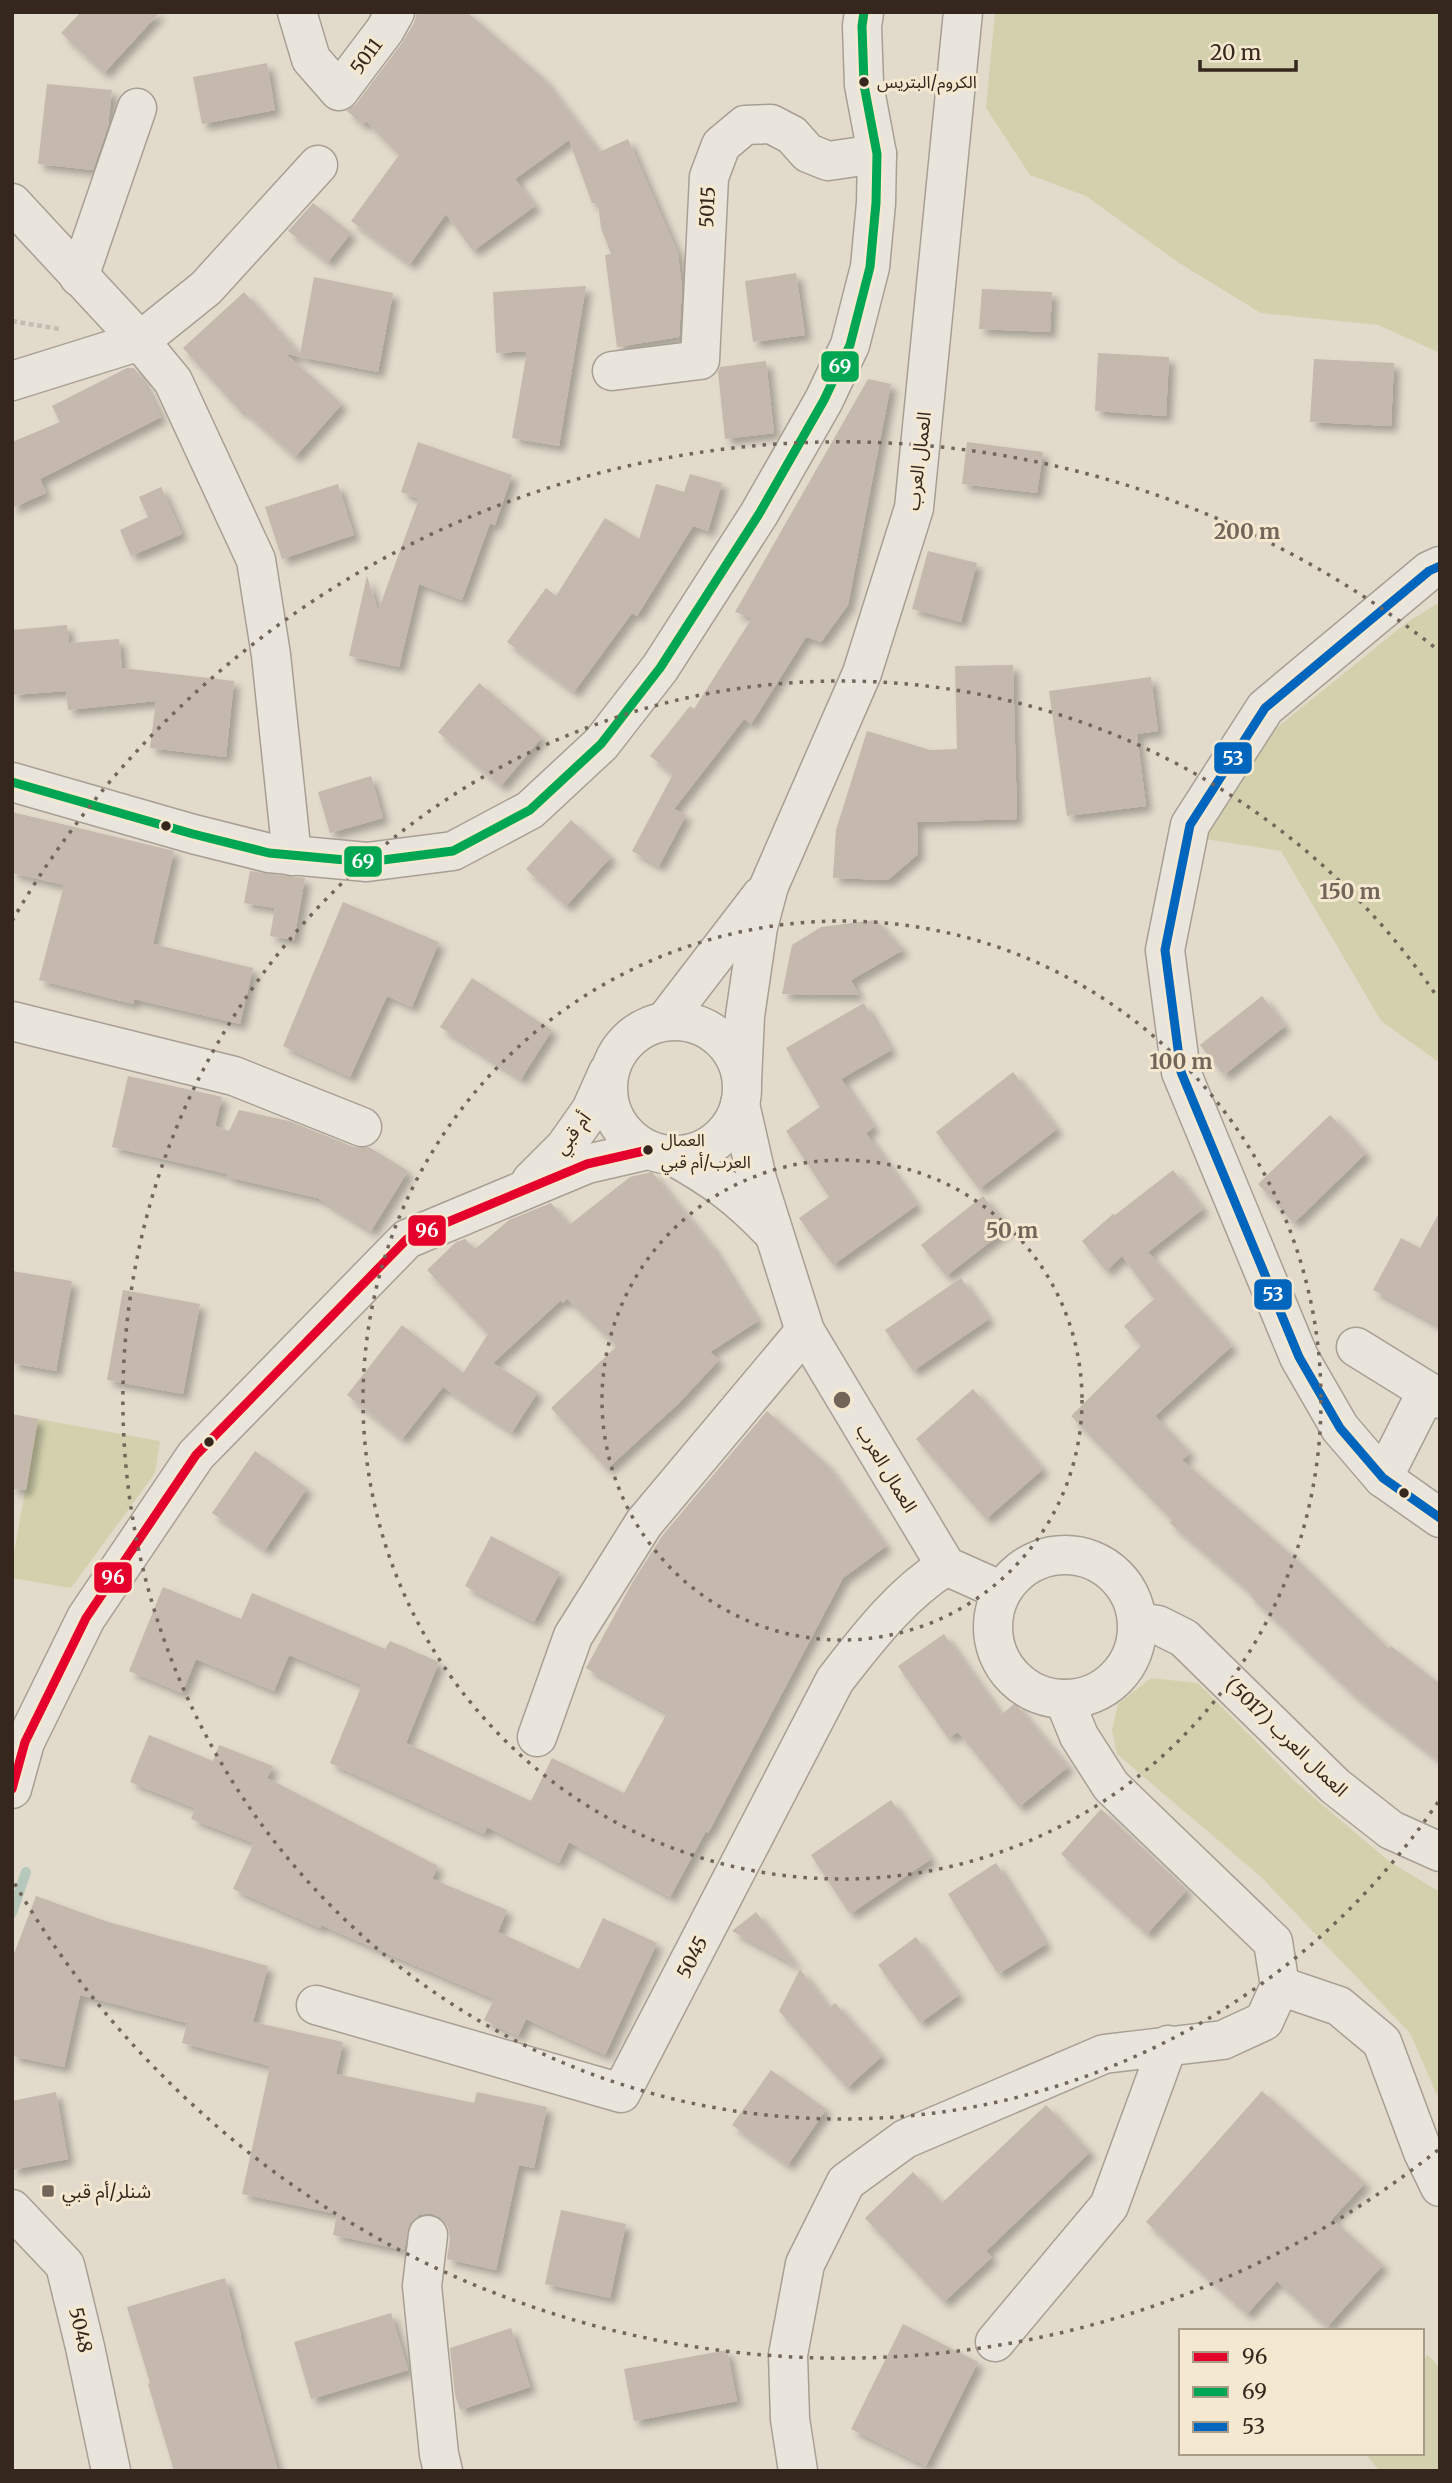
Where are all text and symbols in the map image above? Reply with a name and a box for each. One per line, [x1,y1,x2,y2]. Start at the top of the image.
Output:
scale bar [1200,28,1296,72]
street label: 5011 [345,33,388,79]
text: 20 m [1210,39,1262,66]
place label: الكروم/البتريس [877,71,977,95]
marker: الكروم/البتريس [857,75,871,89]
street label: 5015 [694,186,720,228]
line badge: 69 [820,350,860,383]
text: 69 [829,354,851,378]
street label: العمال العرب [900,410,936,512]
text: 200 m [1214,518,1280,545]
line badge: 53 [1213,741,1253,775]
text: 53 [1222,746,1244,770]
unlabelled marker [159,819,173,833]
line badge: 69 [343,845,383,878]
text: 69 [352,849,374,873]
text: 150 m [1319,878,1381,905]
text: 100 m [1150,1048,1212,1075]
street label: أم قبي [548,1107,599,1161]
place label: العمال العرب/أم قبي [661,1129,751,1175]
marker: العمال العرب/أم قبي [641,1143,655,1157]
line badge: 96 [407,1214,447,1247]
text: 50 m [986,1217,1038,1244]
text: 96 [415,1218,439,1242]
line badge: 53 [1253,1278,1293,1311]
text: 53 [1262,1282,1284,1306]
centre of rings [830,1388,854,1412]
street label: العمال العرب [851,1419,923,1517]
unlabelled marker [202,1435,216,1449]
unlabelled marker [1397,1486,1411,1500]
line badge: 96 [93,1561,133,1594]
text: 96 [101,1565,125,1589]
street label: العمال العرب (5017) [1221,1673,1353,1801]
street label: 5045 [671,1932,713,1982]
place label: شنلر/أم قبي [62,2179,151,2206]
marker: شنلر/أم قبي [40,2183,56,2199]
street label: 5048 [64,2305,98,2355]
legend [1179,2329,1424,2455]
text: 96 [1242,2343,1267,2370]
text: 69 [1242,2378,1267,2405]
text: 53 [1242,2413,1265,2440]

